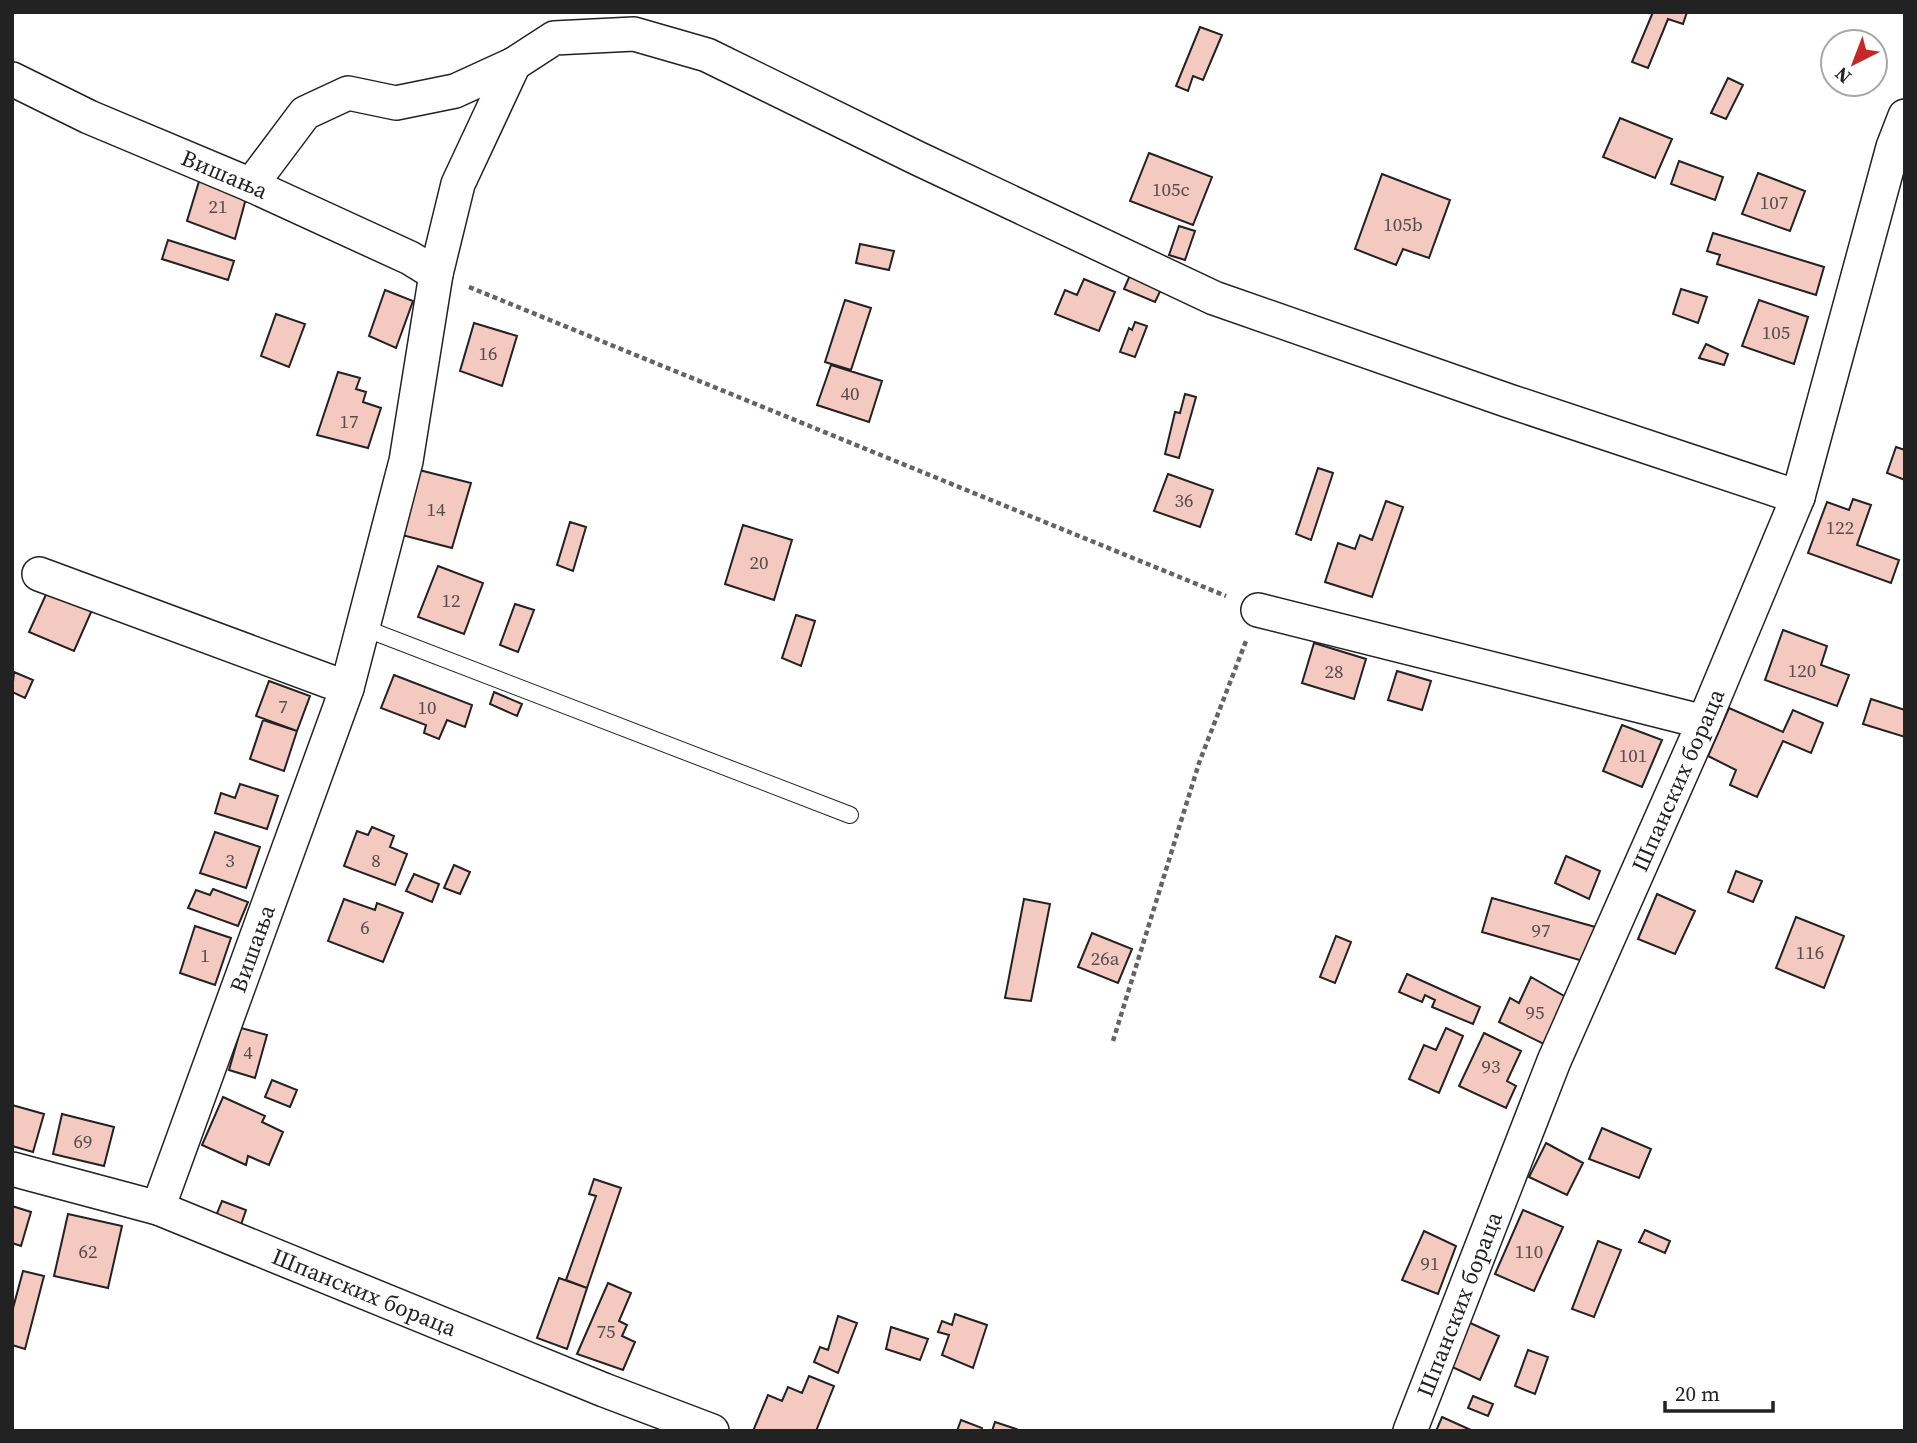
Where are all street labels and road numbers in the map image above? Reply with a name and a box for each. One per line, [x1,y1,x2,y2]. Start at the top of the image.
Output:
street label: Вишања [176,142,273,207]
street label: Шпанских бораца [1624,684,1732,877]
street label: Вишања [222,900,283,997]
street label: Шпанских бораца [1409,1207,1510,1402]
street label: Шпанских бораца [267,1240,462,1344]

